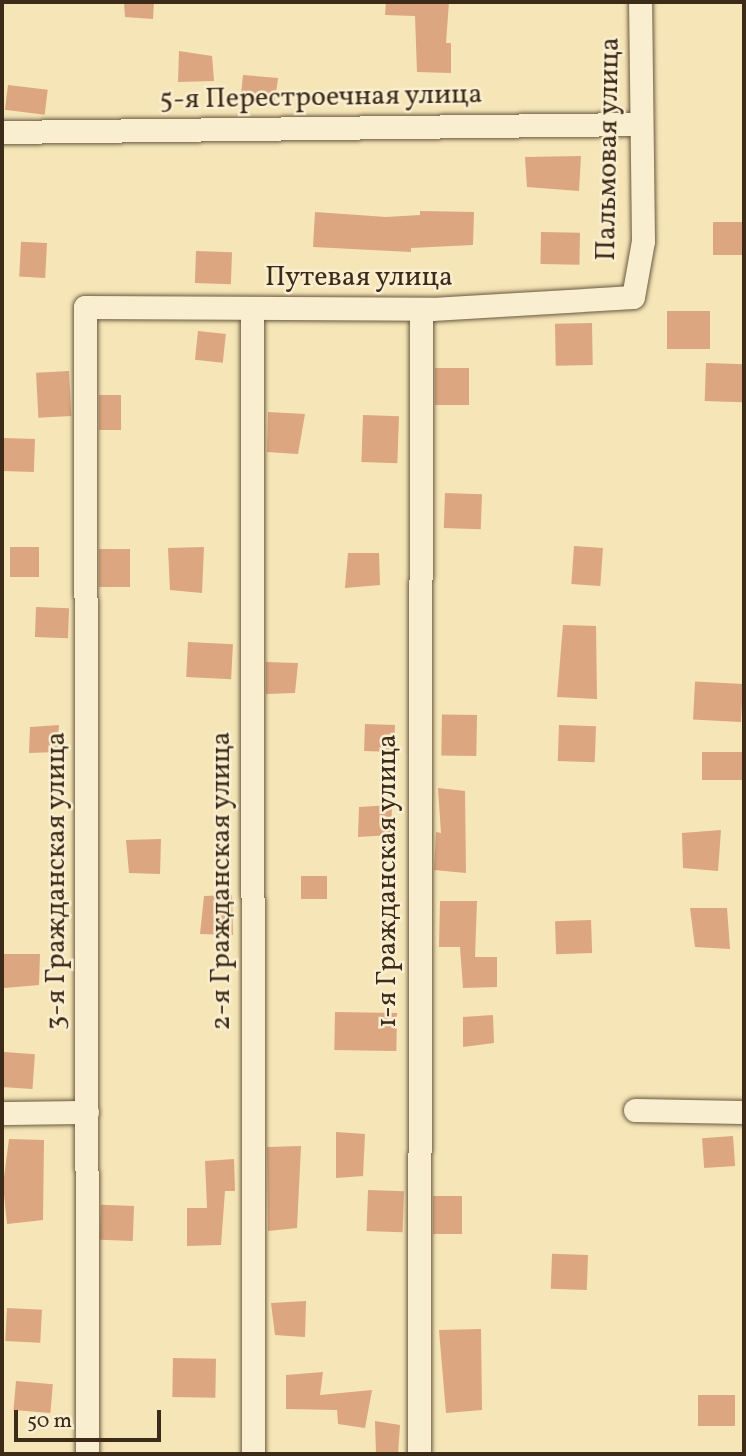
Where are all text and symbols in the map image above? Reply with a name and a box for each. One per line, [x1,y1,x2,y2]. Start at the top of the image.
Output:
street label: Пальмовая улица [590,36,628,262]
street label: 5-я Перестроечная улица [159,78,483,118]
street label: Путевая улица [265,261,453,295]
street label: 3-я Гражданская улица [40,731,74,1031]
street label: 2-я Гражданская улица [205,731,239,1031]
street label: 1-я Гражданская улица [371,734,405,1028]
scale bar [18,1396,164,1440]
text: 50 m [27,1407,72,1436]

